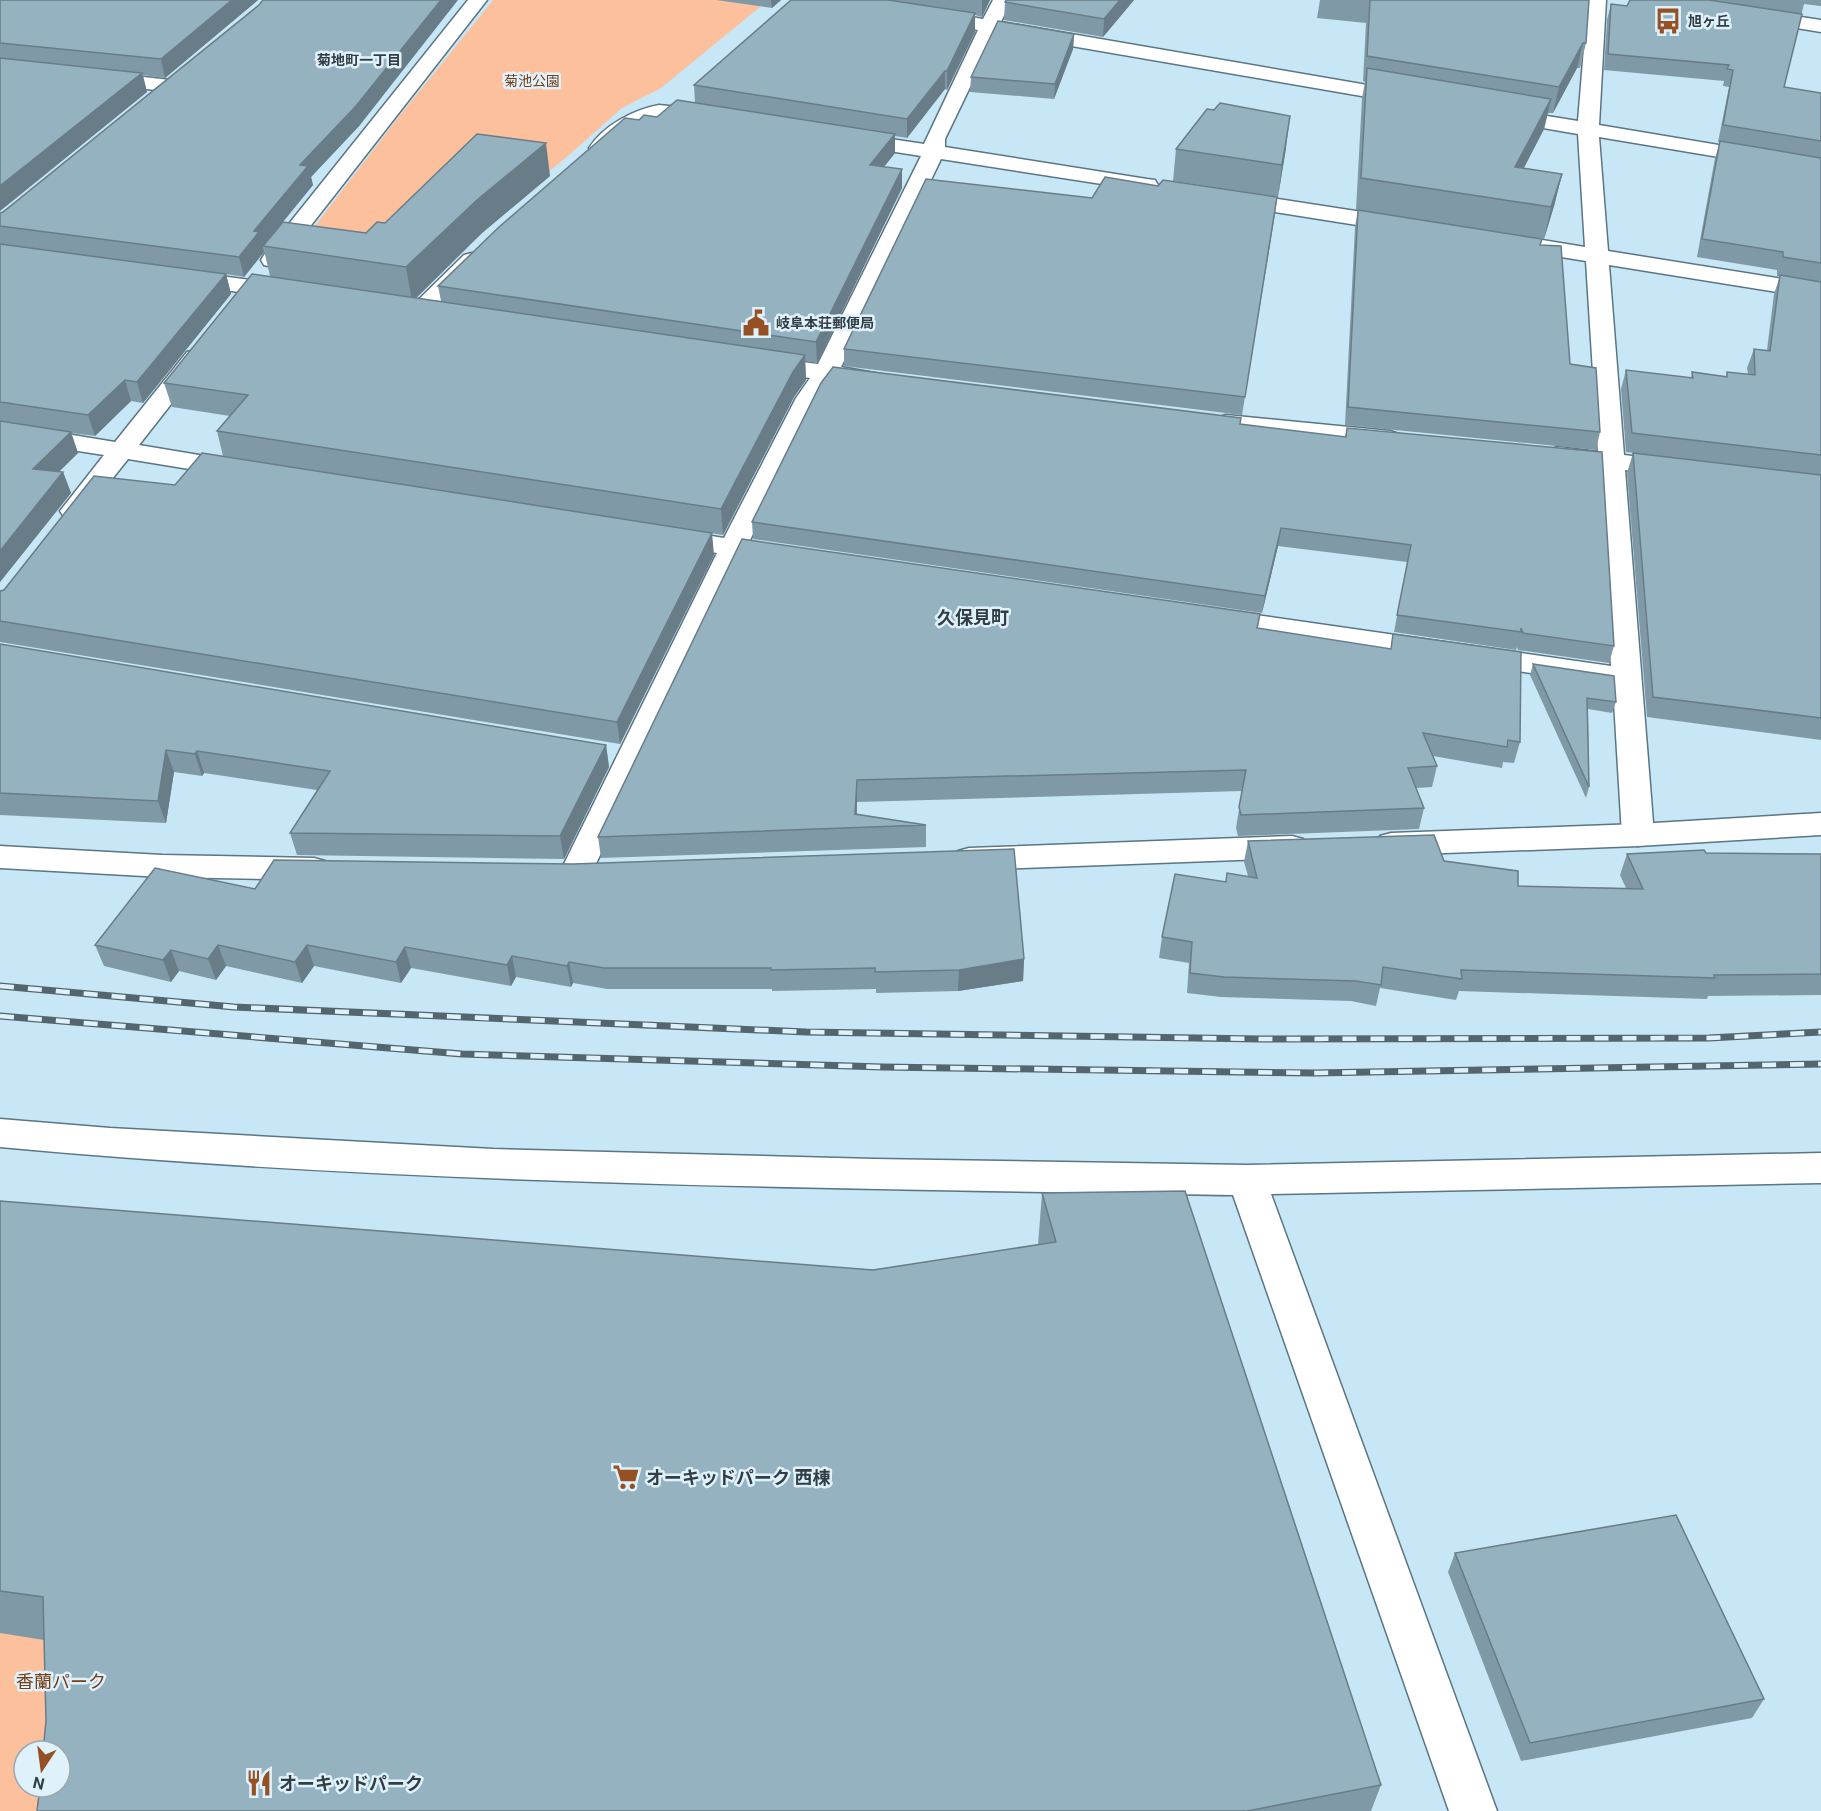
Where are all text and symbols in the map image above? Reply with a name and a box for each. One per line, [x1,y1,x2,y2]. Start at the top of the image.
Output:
bus stop icon: 旭ヶ丘 [1653,6,1683,36]
place label: 旭ヶ丘 [1688,13,1730,29]
district label: 菊地町一丁目 [317,52,401,68]
park label: 菊池公園 [504,73,560,89]
public building icon: 岐阜本荘郵便局 [741,308,771,338]
place label: 岐阜本荘郵便局 [776,315,874,331]
district label: 久保見町 [937,607,1009,628]
supermarket icon: オーキッドパーク 西棟 [611,1462,641,1492]
place label: オーキッドパーク 西棟 [646,1467,830,1488]
park label: 香蘭パーク [16,1671,106,1692]
north arrow [12,1739,72,1799]
restaurant icon: オーキッドパーク [244,1768,274,1798]
text: N [31,1773,46,1794]
place label: オーキッドパーク [279,1773,423,1794]

